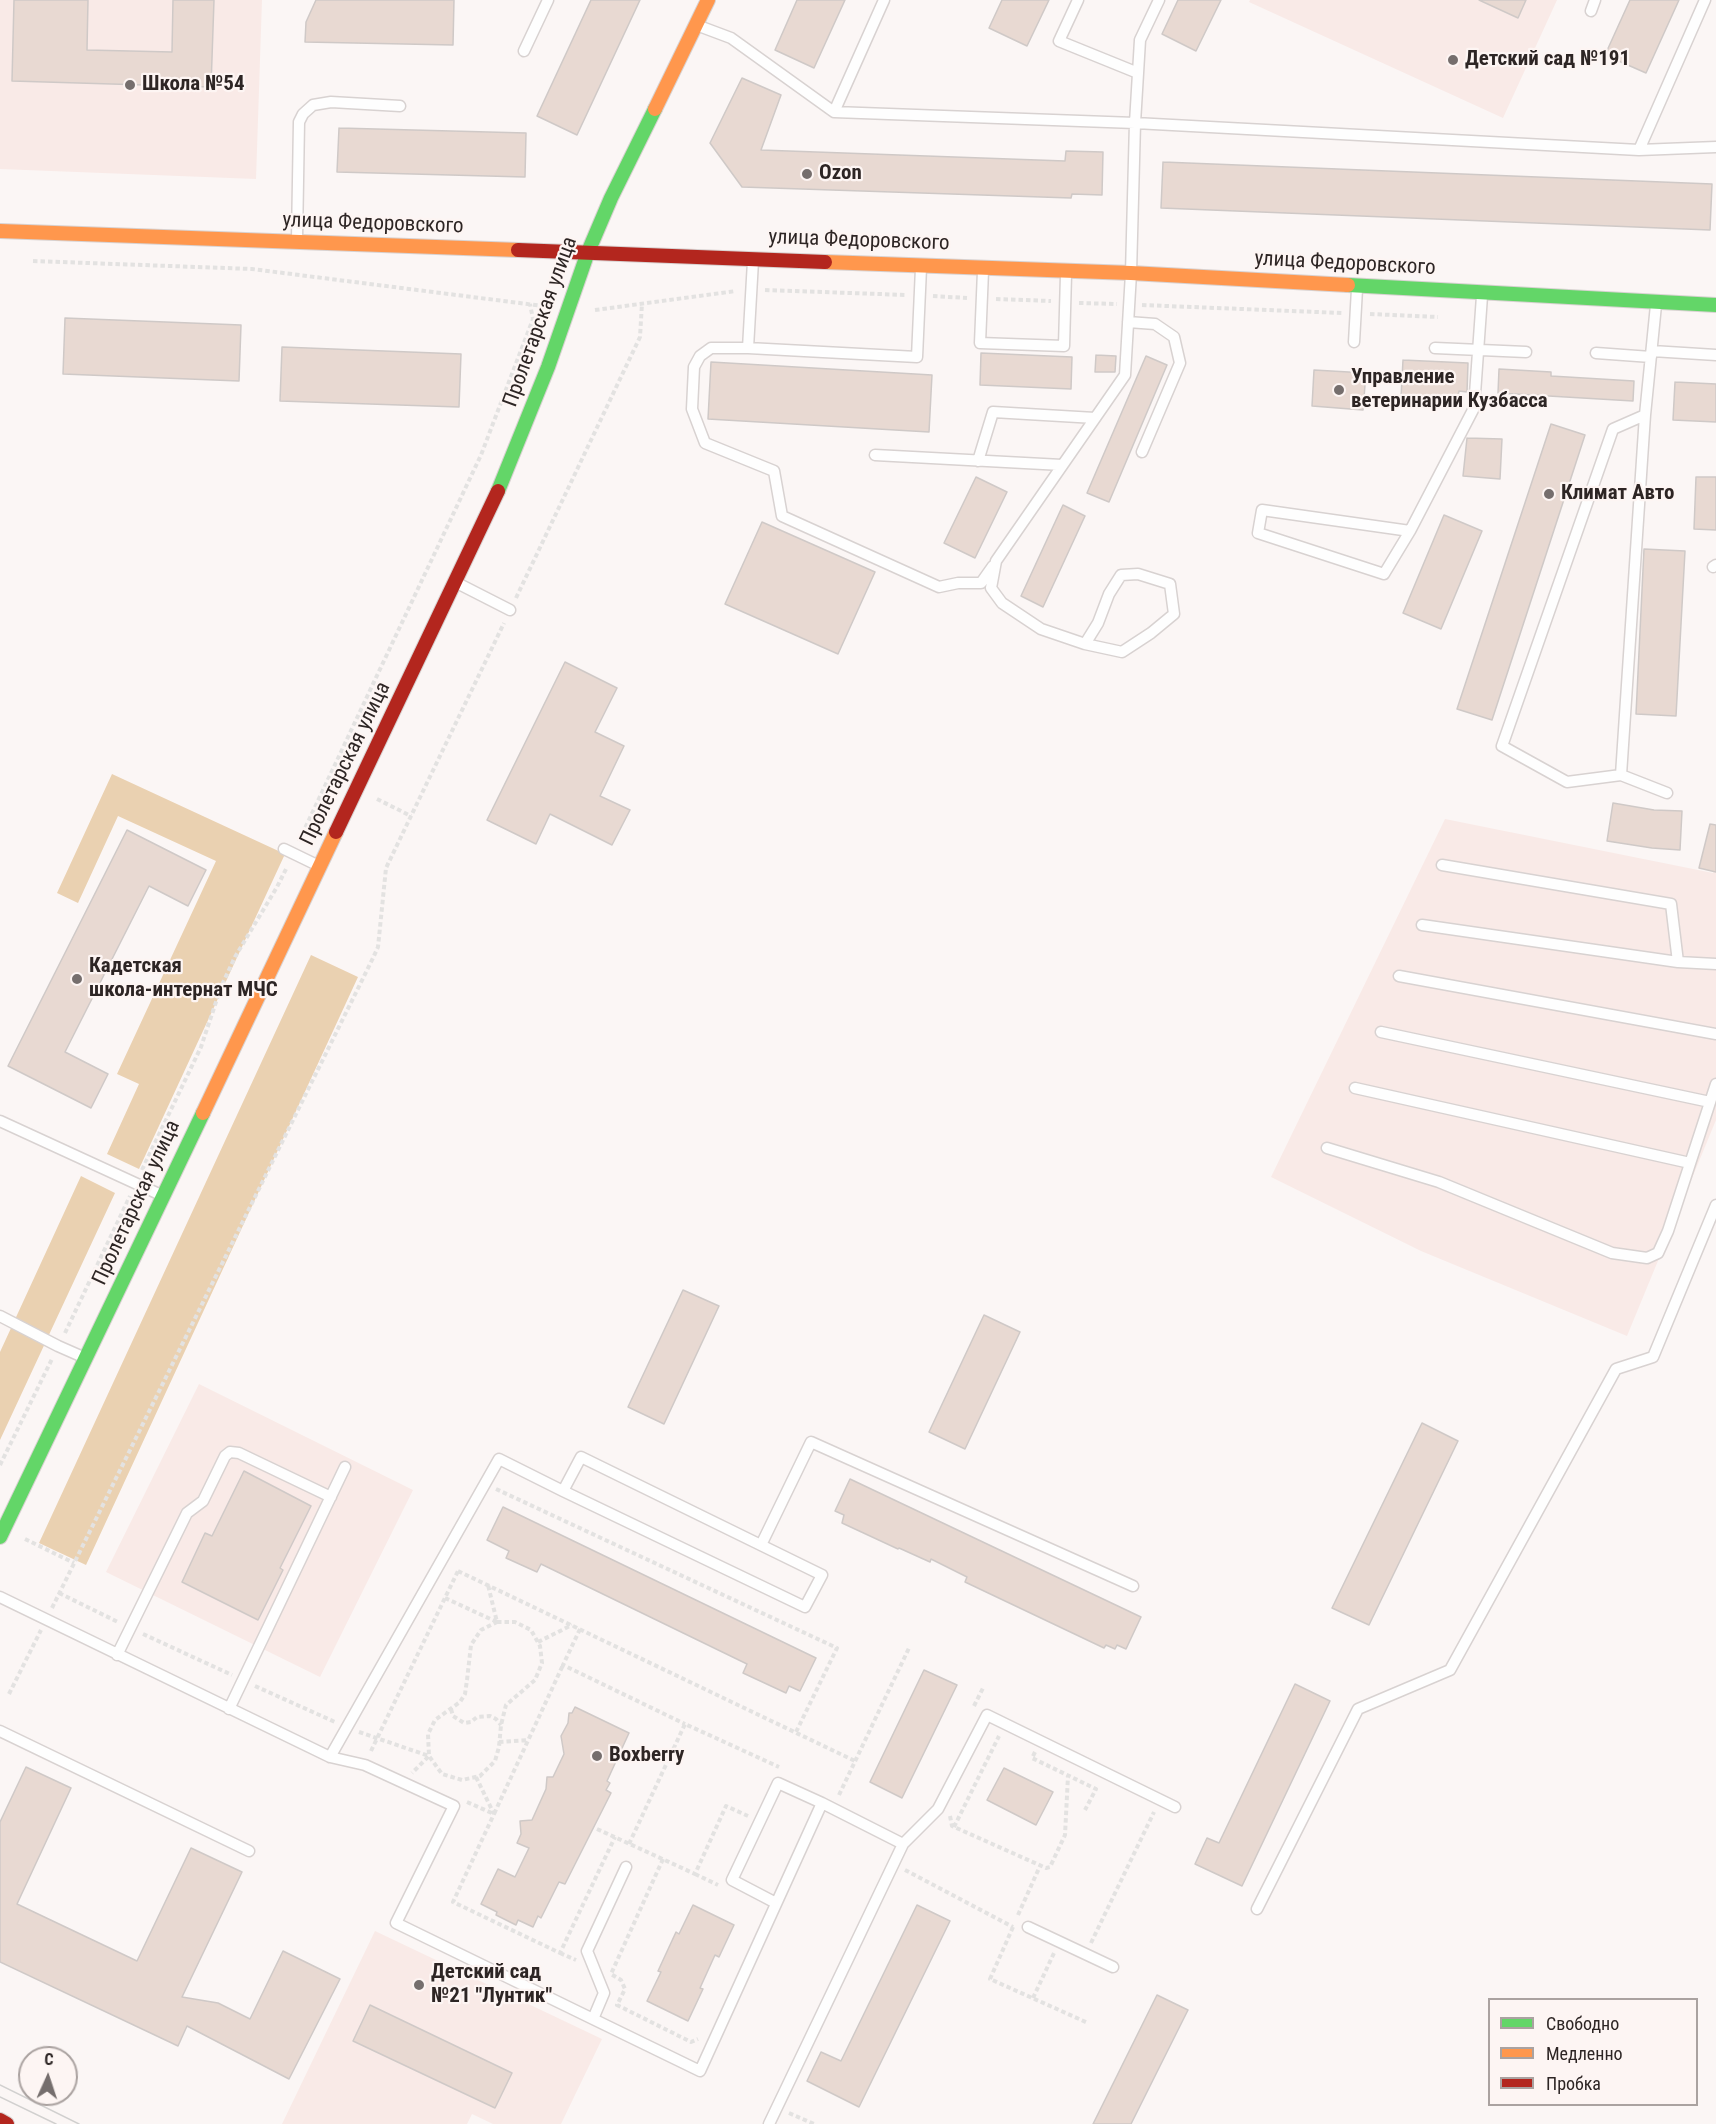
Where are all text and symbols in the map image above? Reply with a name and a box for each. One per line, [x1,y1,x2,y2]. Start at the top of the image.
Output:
place label: Детский сад №191 [1465,47,1630,73]
marker: Детский сад №191 [1446,53,1460,67]
place label: Школа №54 [142,72,245,98]
marker: Школа №54 [123,78,137,92]
place label: Ozon [819,161,862,187]
marker: Ozon [800,167,814,181]
street label: улица Федоровского [282,208,464,240]
street label: улица Федоровского [768,225,950,257]
street label: Пролетарская улица [499,234,583,410]
street label: улица Федоровского [1254,247,1436,281]
place label: Управление ветеринарии Кузбасса [1351,365,1548,415]
marker: Управление ветеринарии Кузбасса [1332,383,1346,397]
place label: Климат Авто [1561,481,1674,507]
marker: Климат Авто [1542,487,1556,501]
street label: Пролетарская улица [295,678,397,850]
place label: Кадетская школа-интернат МЧС [89,954,278,1004]
marker: Кадетская школа-интернат МЧС [70,972,84,986]
street label: Пролетарская улица [88,1117,186,1289]
place label: Boxberry [609,1743,684,1769]
marker: Boxberry [590,1749,604,1763]
place label: Детский сад №21 "Лунтик" [431,1960,552,2010]
marker: Детский сад №21 "Лунтик" [412,1978,426,1992]
legend [1488,1998,1698,2106]
text: Свободно [1546,2013,1619,2034]
text: Медленно [1546,2043,1623,2064]
north arrow [18,2046,78,2106]
text: С [44,2050,54,2069]
text: Пробка [1546,2073,1601,2094]

